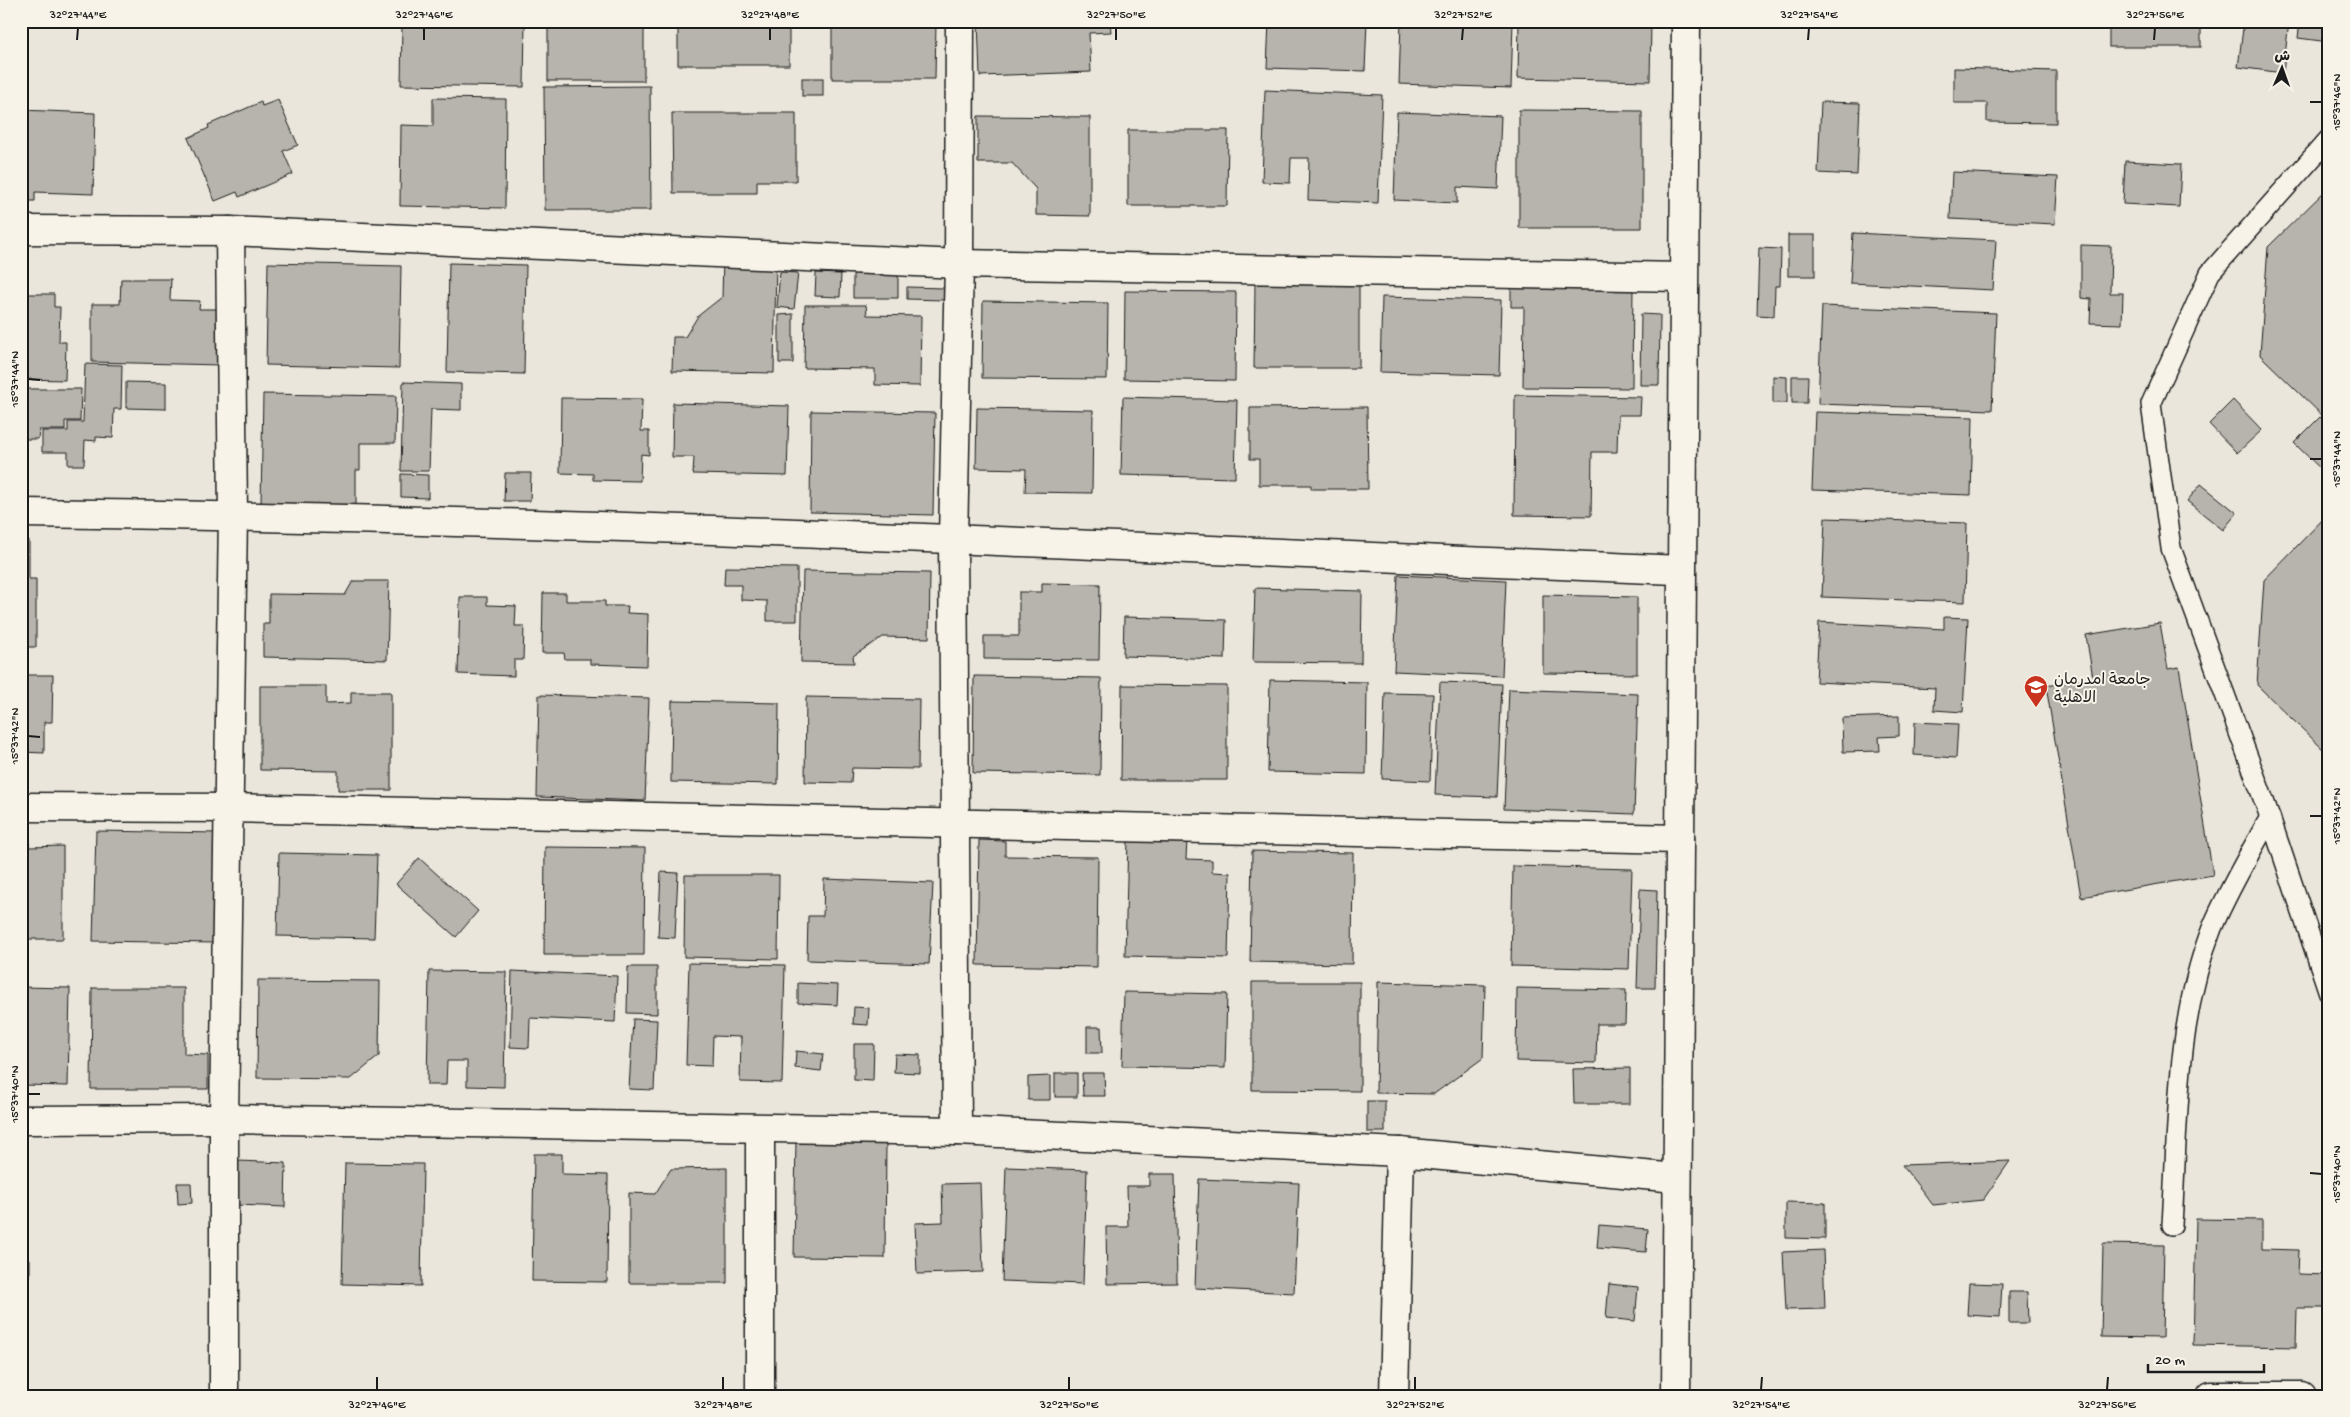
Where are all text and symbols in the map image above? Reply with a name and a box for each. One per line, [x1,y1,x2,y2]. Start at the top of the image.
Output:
text: 32°27'44"E [49,9,107,23]
text: 32°27'46"E [395,9,453,23]
text: 32°27'48"E [740,9,799,23]
text: 32°27'50"E [1086,9,1146,23]
text: 32°27'52"E [1433,9,1492,23]
text: 32°27'54"E [1779,9,1838,23]
text: 32°27'56"E [2125,9,2184,23]
north arrow [2258,42,2308,92]
text: ش [2274,49,2290,66]
text: 15°37'46"N [2331,74,2345,131]
text: 15°37'44"N [9,351,23,408]
text: 15°37'44"N [2331,431,2345,488]
place label: جامعة امدرمان الاهلية [2054,671,2151,709]
school or university icon: جامعة امدرمان الاهلية [2023,674,2049,708]
text: 15°37'42"N [9,708,23,765]
text: 15°37'42"N [2331,788,2345,845]
text: 15°37'40"N [9,1065,23,1124]
text: 15°37'40"N [2331,1145,2345,1204]
scale bar [2148,1342,2264,1374]
text: 20 m [2155,1352,2185,1370]
text: 32°27'46"E [348,1399,406,1413]
text: 32°27'48"E [693,1399,752,1413]
text: 32°27'50"E [1039,1399,1099,1413]
text: 32°27'52"E [1385,1399,1444,1413]
text: 32°27'54"E [1731,1399,1790,1413]
text: 32°27'56"E [2077,1399,2136,1413]

